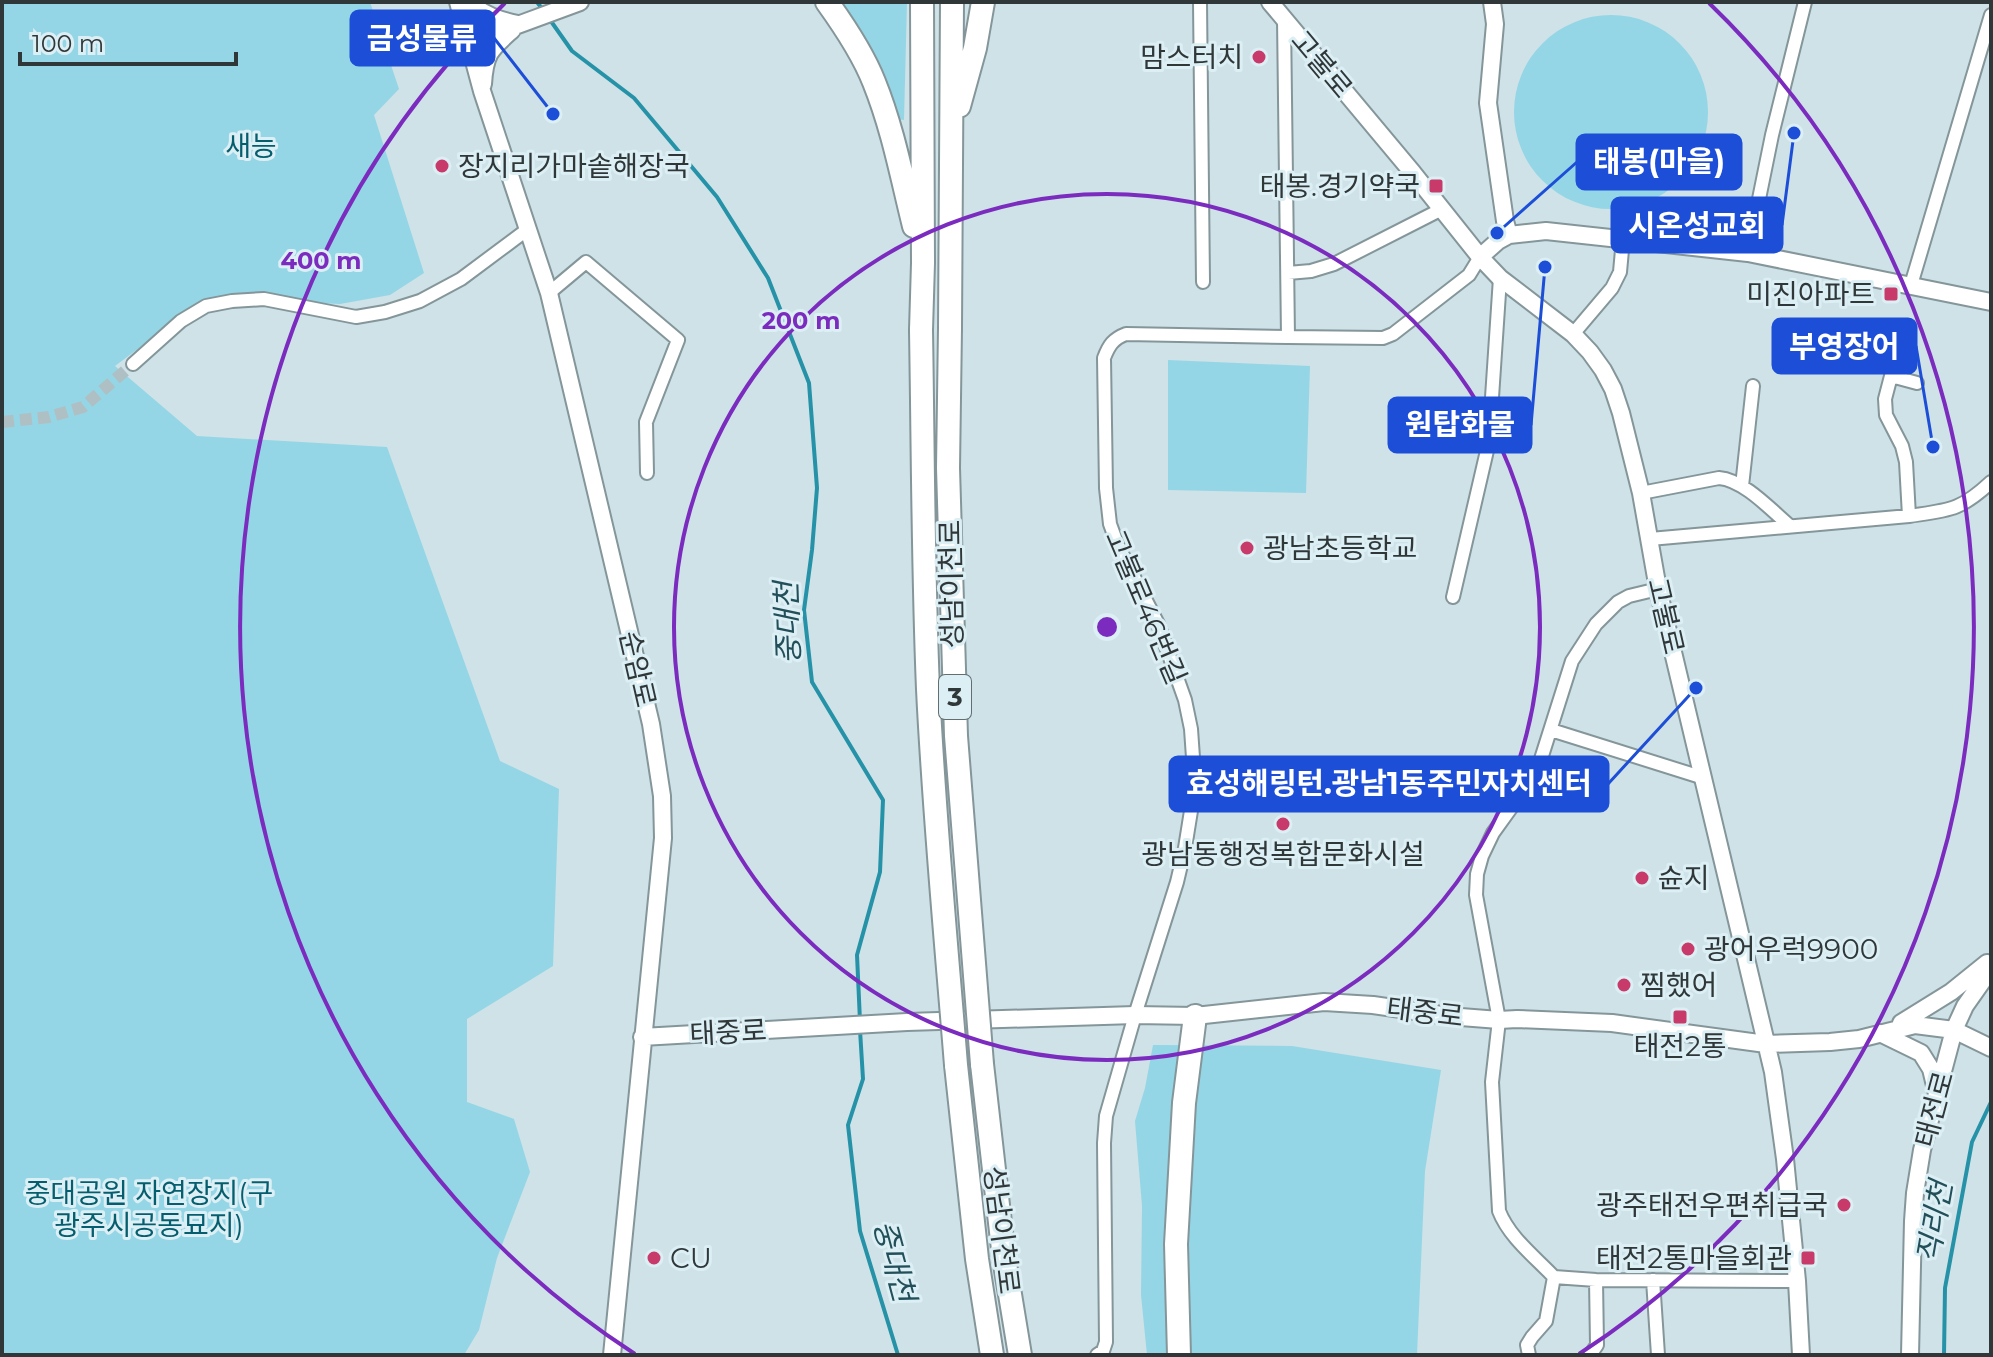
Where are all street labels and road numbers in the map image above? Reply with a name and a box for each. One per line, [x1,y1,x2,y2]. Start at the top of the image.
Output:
street label: 고불로 [1284,23,1360,105]
street label: 성남이천로 [933,519,969,649]
street label: 고불로46번길 [1098,525,1194,689]
street label: 고불로 [1641,575,1691,657]
street label: 순암로 [613,628,663,710]
road number: 3 [939,675,971,719]
street label: 태중로 [1385,990,1465,1034]
street label: 태중로 [689,1013,767,1051]
street label: 태전로 [1908,1067,1960,1151]
street label: 성남이천로 [977,1164,1027,1296]

